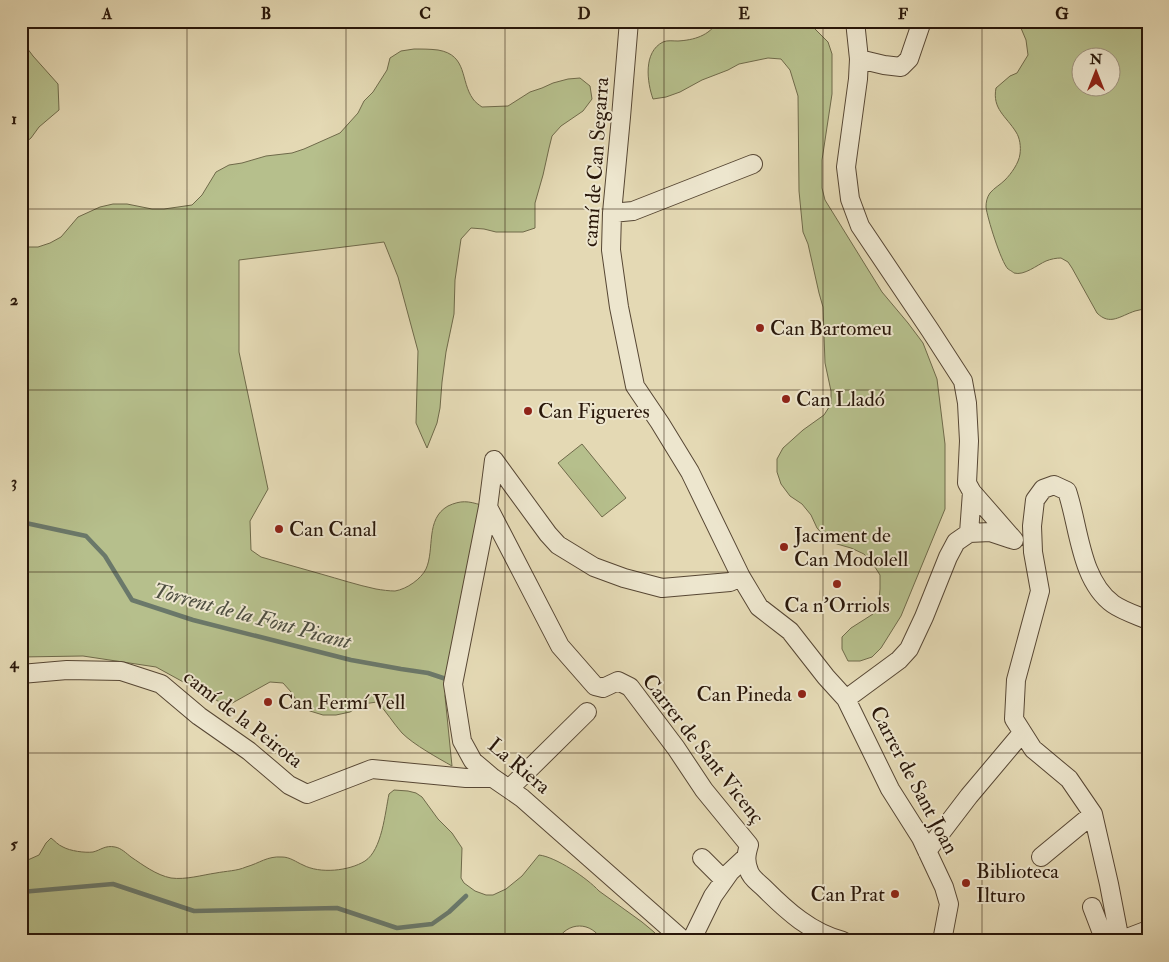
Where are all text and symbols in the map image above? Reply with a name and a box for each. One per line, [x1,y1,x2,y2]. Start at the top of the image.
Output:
text: A [101,4,113,24]
text: B [261,4,271,24]
text: C [419,4,431,24]
text: D [577,4,591,24]
text: E [738,4,750,24]
text: F [898,4,908,24]
text: G [1055,4,1069,24]
north arrow [1072,48,1122,98]
text: N [1089,51,1103,68]
street label: camí de Can Segarra [577,76,615,248]
text: 1 [11,109,17,129]
text: 2 [10,290,18,310]
place label: Can Bartomeu [770,315,892,342]
marker: Can Bartomeu [754,322,766,334]
place label: Can Lladó [796,386,885,413]
marker: Can Lladó [780,393,792,405]
place label: Can Figueres [538,398,650,425]
marker: Can Figueres [522,405,534,417]
text: 3 [11,472,17,492]
place label: Can Canal [289,516,378,543]
place label: Jaciment de Can Modolell [793,522,909,573]
marker: Can Canal [273,523,285,535]
marker: Jaciment de Can Modolell [778,541,790,553]
water label: Torrent de la Font Picant [150,576,356,656]
marker: Ca n'Orriols [831,578,843,590]
place label: Ca n'Orriols [784,592,890,619]
text: 4 [9,653,20,673]
street label: camí de la Peirota [178,664,309,774]
street label: Carrer de Sant Vicenç [636,669,770,830]
place label: Can Pineda [696,681,792,708]
marker: Can Pineda [796,688,808,700]
place label: Can Fermí Vell [278,689,406,716]
marker: Can Fermí Vell [262,696,274,708]
street label: Carrer de Sant Joan [864,701,964,859]
street label: La Riera [482,732,556,800]
text: 5 [10,834,18,854]
place label: Biblioteca Ilturo [976,858,1059,909]
marker: Biblioteca Ilturo [960,877,972,889]
place label: Can Prat [810,881,885,908]
marker: Can Prat [889,888,901,900]

